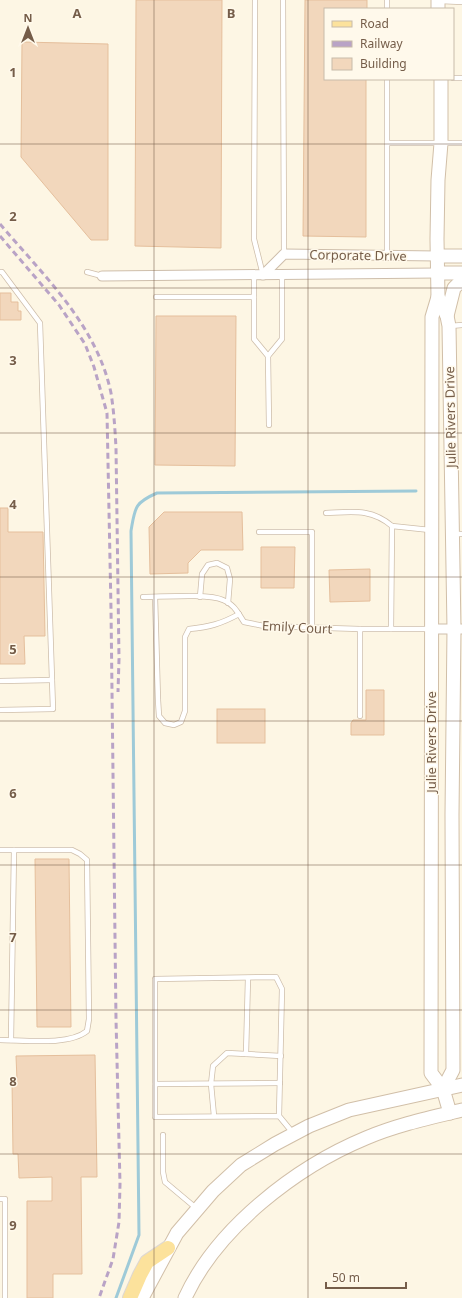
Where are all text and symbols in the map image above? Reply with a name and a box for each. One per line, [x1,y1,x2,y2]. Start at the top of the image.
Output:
text: A [73,4,82,22]
text: B [227,4,235,22]
north arrow [8,8,48,48]
legend [324,8,454,80]
text: N [24,10,32,25]
text: Road [360,15,389,32]
text: Railway [360,35,404,52]
text: Building [360,55,407,72]
text: 1 [9,63,17,81]
text: 2 [9,207,17,225]
street label: Corporate Drive [309,245,407,265]
text: 3 [9,351,17,369]
street label: Julie Rivers Drive [440,366,460,470]
text: 4 [9,495,17,513]
street label: Emily Court [261,616,333,638]
text: 5 [9,640,17,658]
street label: Julie Rivers Drive [422,691,440,795]
text: 6 [9,784,17,802]
text: 7 [9,928,17,946]
text: 8 [9,1072,17,1090]
text: 9 [9,1216,17,1234]
scale bar [326,1264,406,1290]
text: 50 m [332,1269,360,1286]

